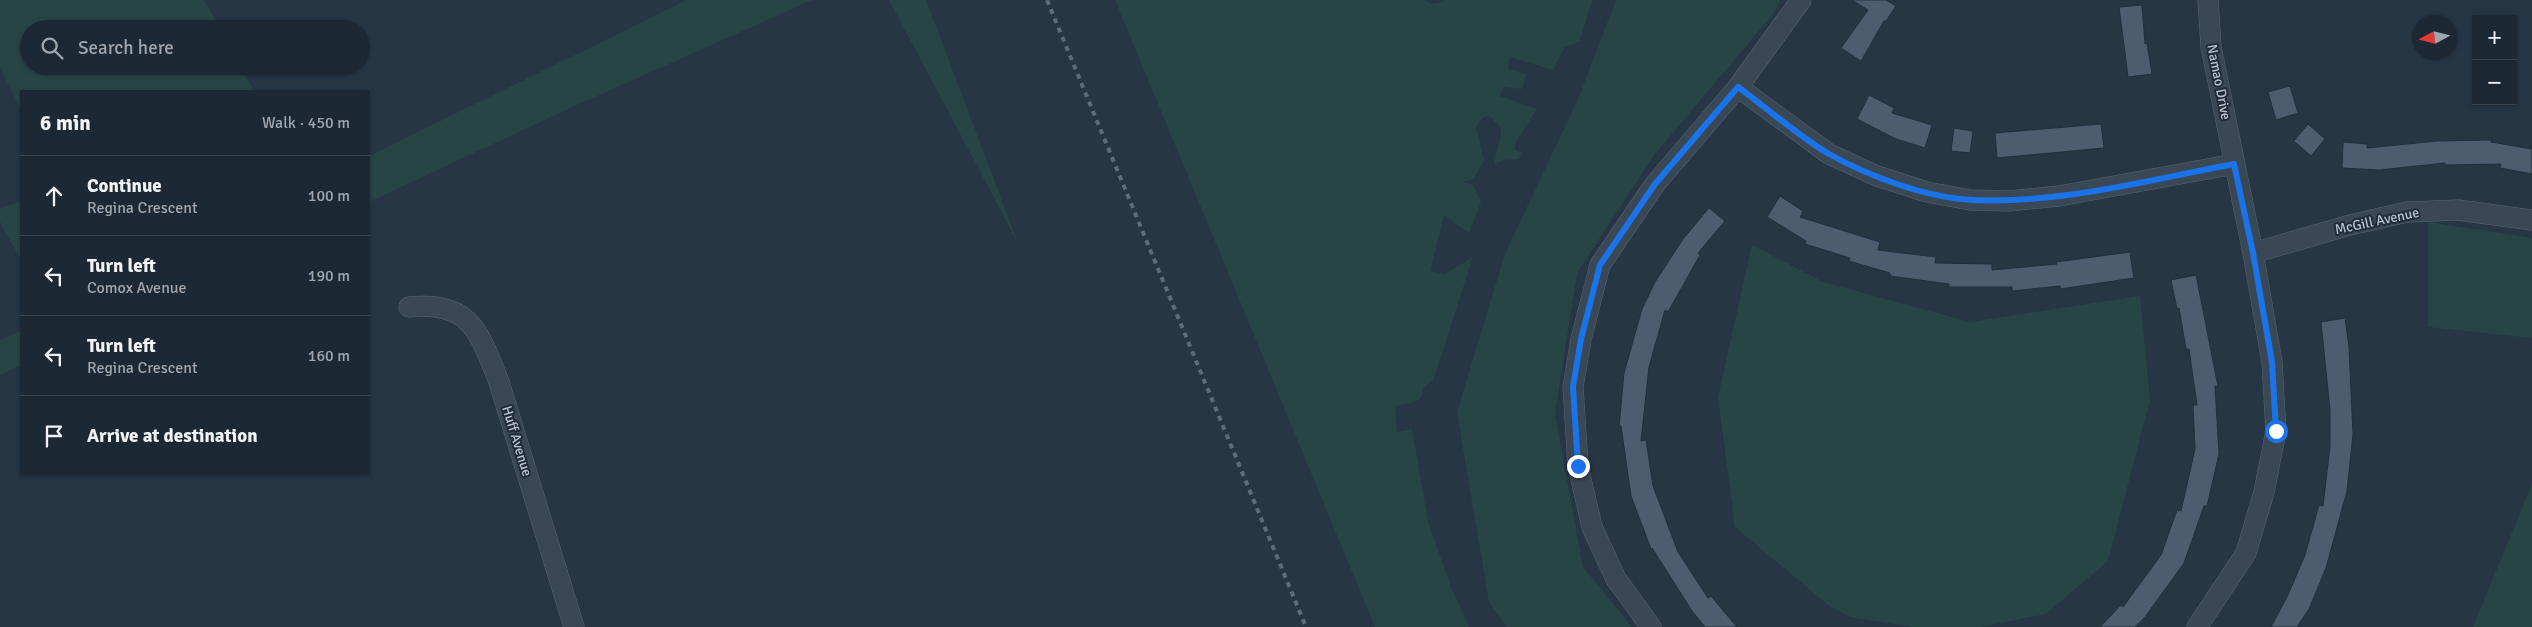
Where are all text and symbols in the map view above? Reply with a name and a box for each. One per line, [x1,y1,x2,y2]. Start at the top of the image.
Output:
north arrow [2412,15,2457,60]
map controls [2472,15,2517,105]
button: + [2472,15,2517,60]
search box [20,20,370,75]
icon: search [38,34,66,62]
text: Search here [78,36,174,60]
street label: Namao Drive [2203,43,2235,121]
button: − [2472,60,2517,105]
text: 6 min [40,110,91,136]
text: Walk · 450 m [262,113,350,133]
text: Continue [87,174,162,198]
icon: ahead [40,182,68,210]
text: 100 m [308,186,350,206]
text: Regina Crescent [87,198,198,218]
street label: McGill Avenue [2333,204,2421,238]
text: Turn left [87,254,156,278]
icon: left [40,262,68,290]
text: 190 m [308,266,350,286]
text: Comox Avenue [87,278,187,298]
text: Turn left [87,334,156,358]
icon: left [40,342,68,370]
text: 160 m [308,346,350,366]
text: Regina Crescent [87,358,198,378]
street label: Huff Avenue [498,404,536,478]
route start [2265,420,2288,443]
icon: arrive [40,422,68,450]
text: Arrive at destination [87,424,258,448]
route end [1567,455,1590,478]

